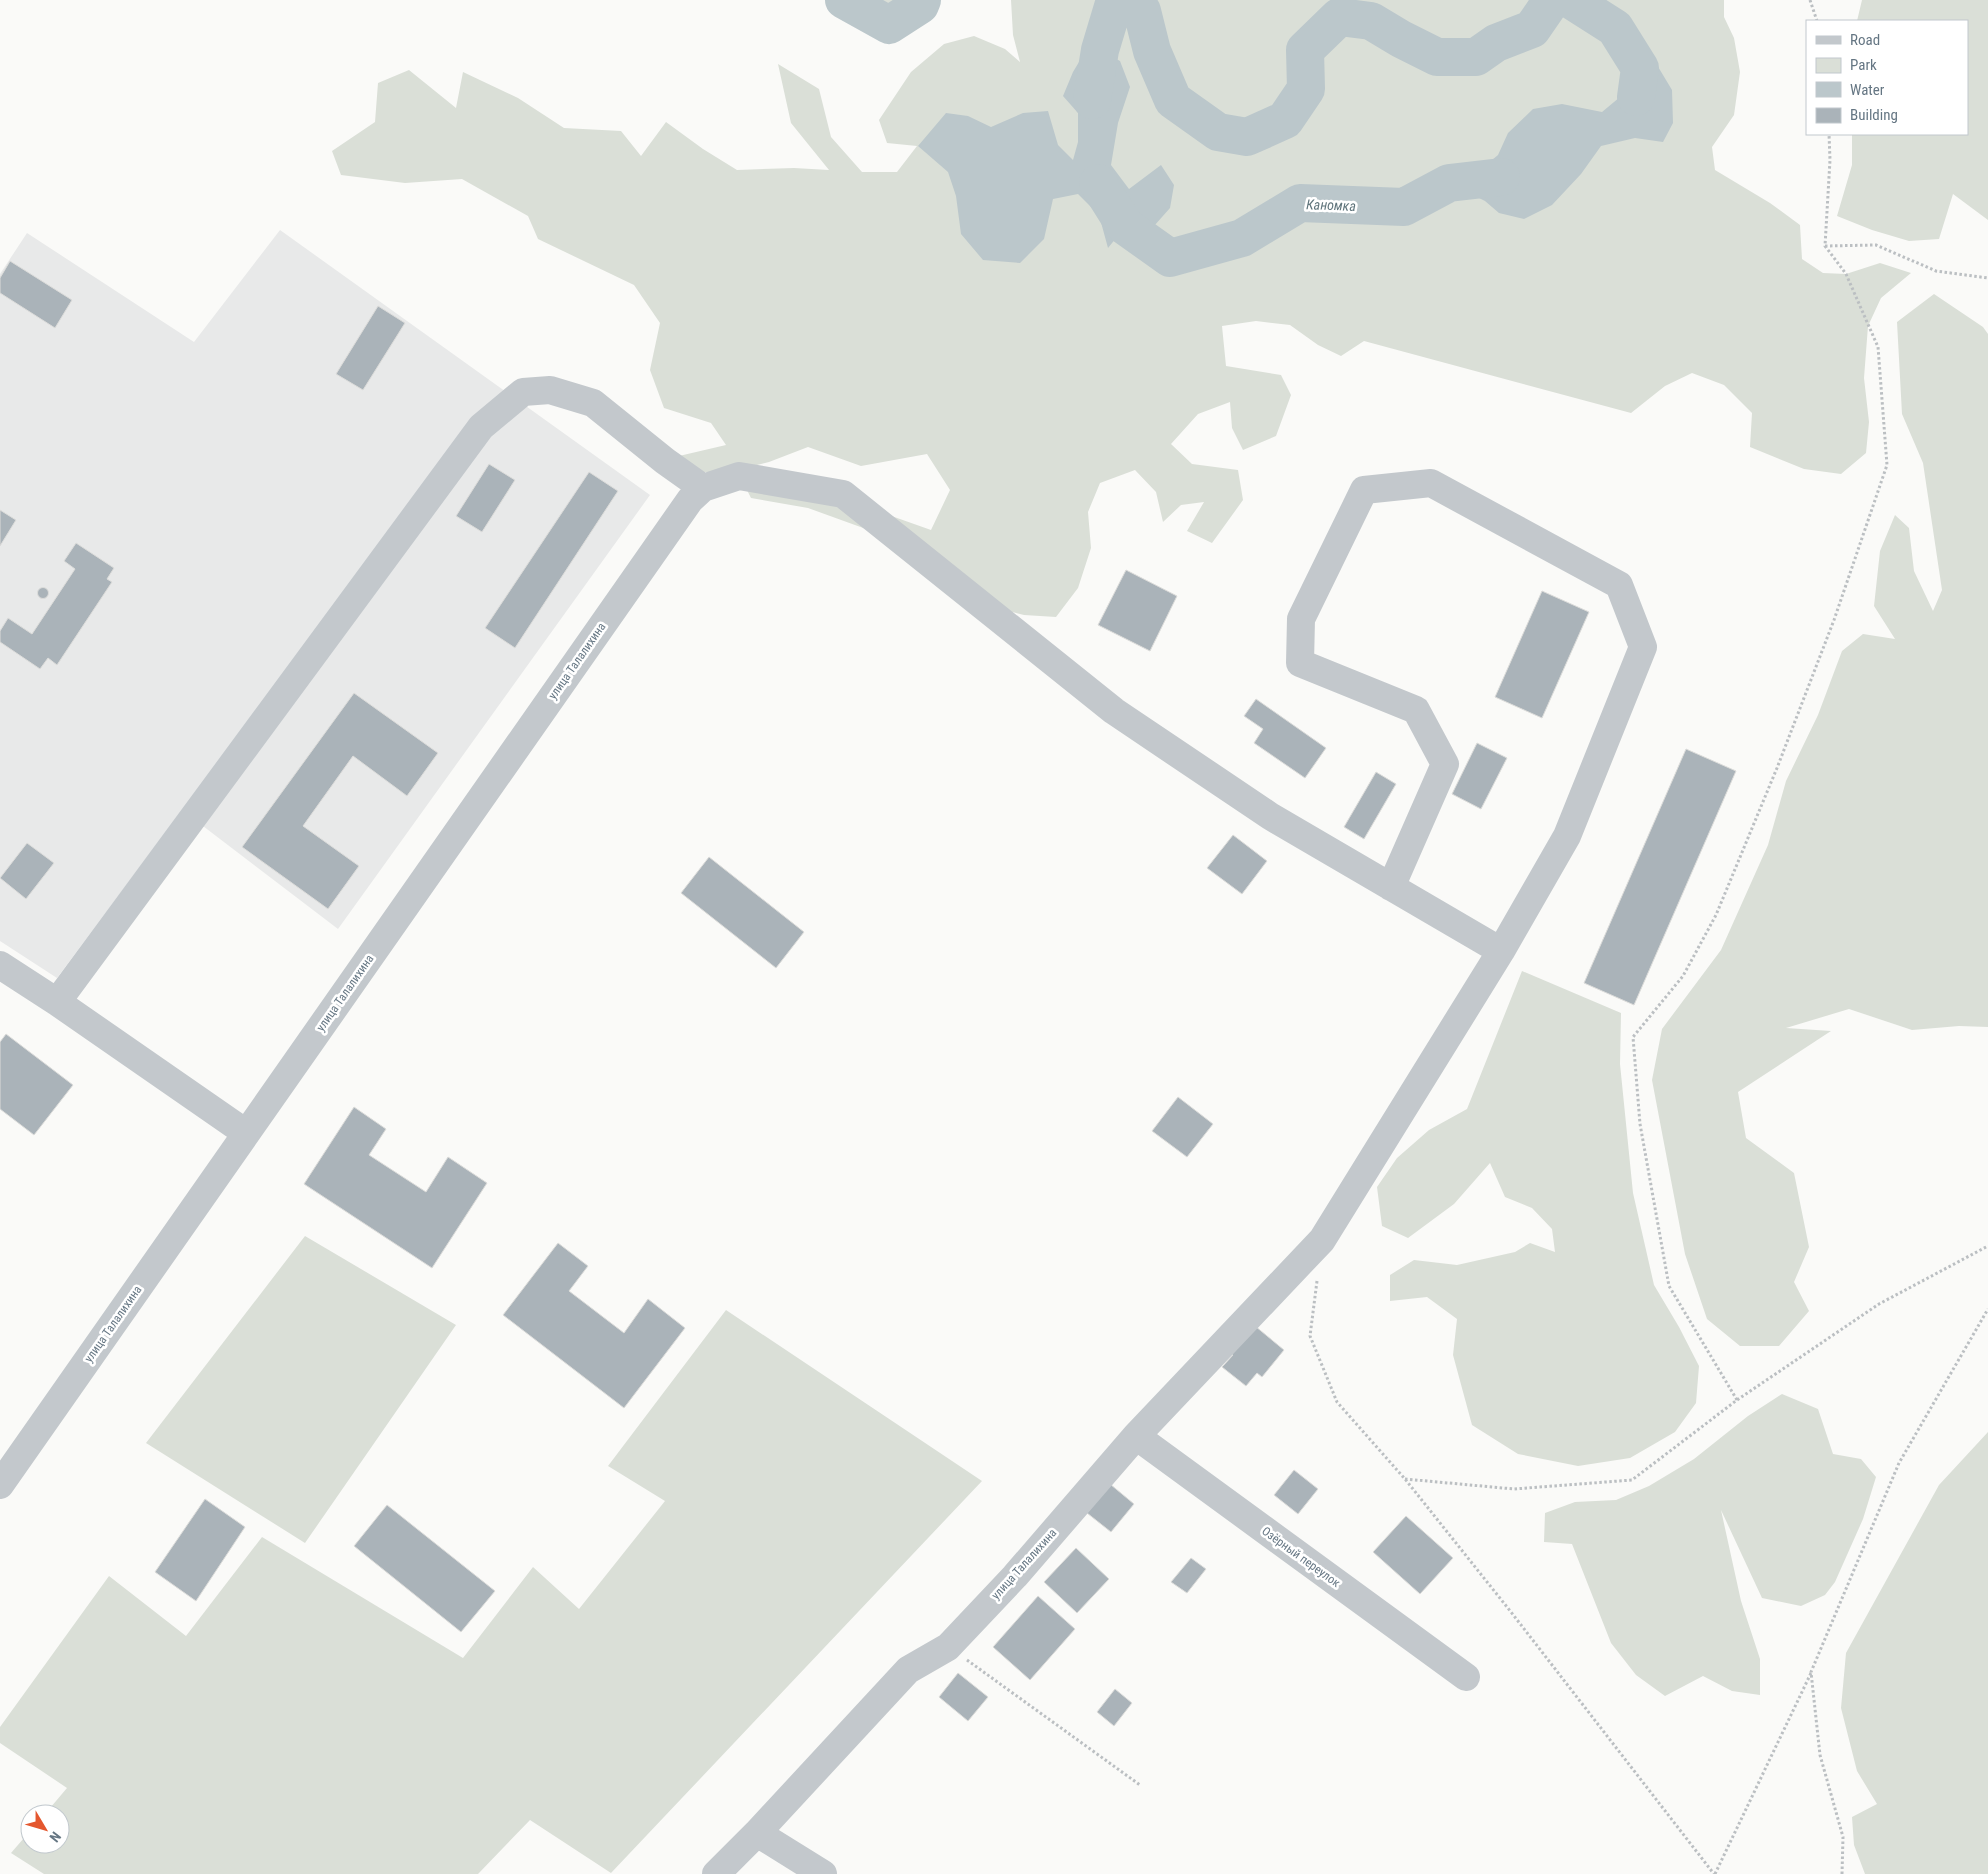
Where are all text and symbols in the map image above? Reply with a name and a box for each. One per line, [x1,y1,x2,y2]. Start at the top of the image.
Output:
legend [1806,20,1968,135]
text: Road [1850,31,1880,49]
text: Park [1850,56,1877,74]
text: Water [1850,81,1885,99]
text: Building [1850,106,1898,124]
water label: Каномка [1306,196,1356,214]
street label: улица Талалихина [545,620,609,702]
street label: улица Талалихина [313,952,377,1034]
street label: улица Талалихина [81,1283,145,1365]
street label: Озёрный переулок [1259,1524,1343,1590]
street label: улица Талалихина [989,1526,1060,1602]
north arrow [20,1804,70,1854]
text: N [46,1829,64,1845]

